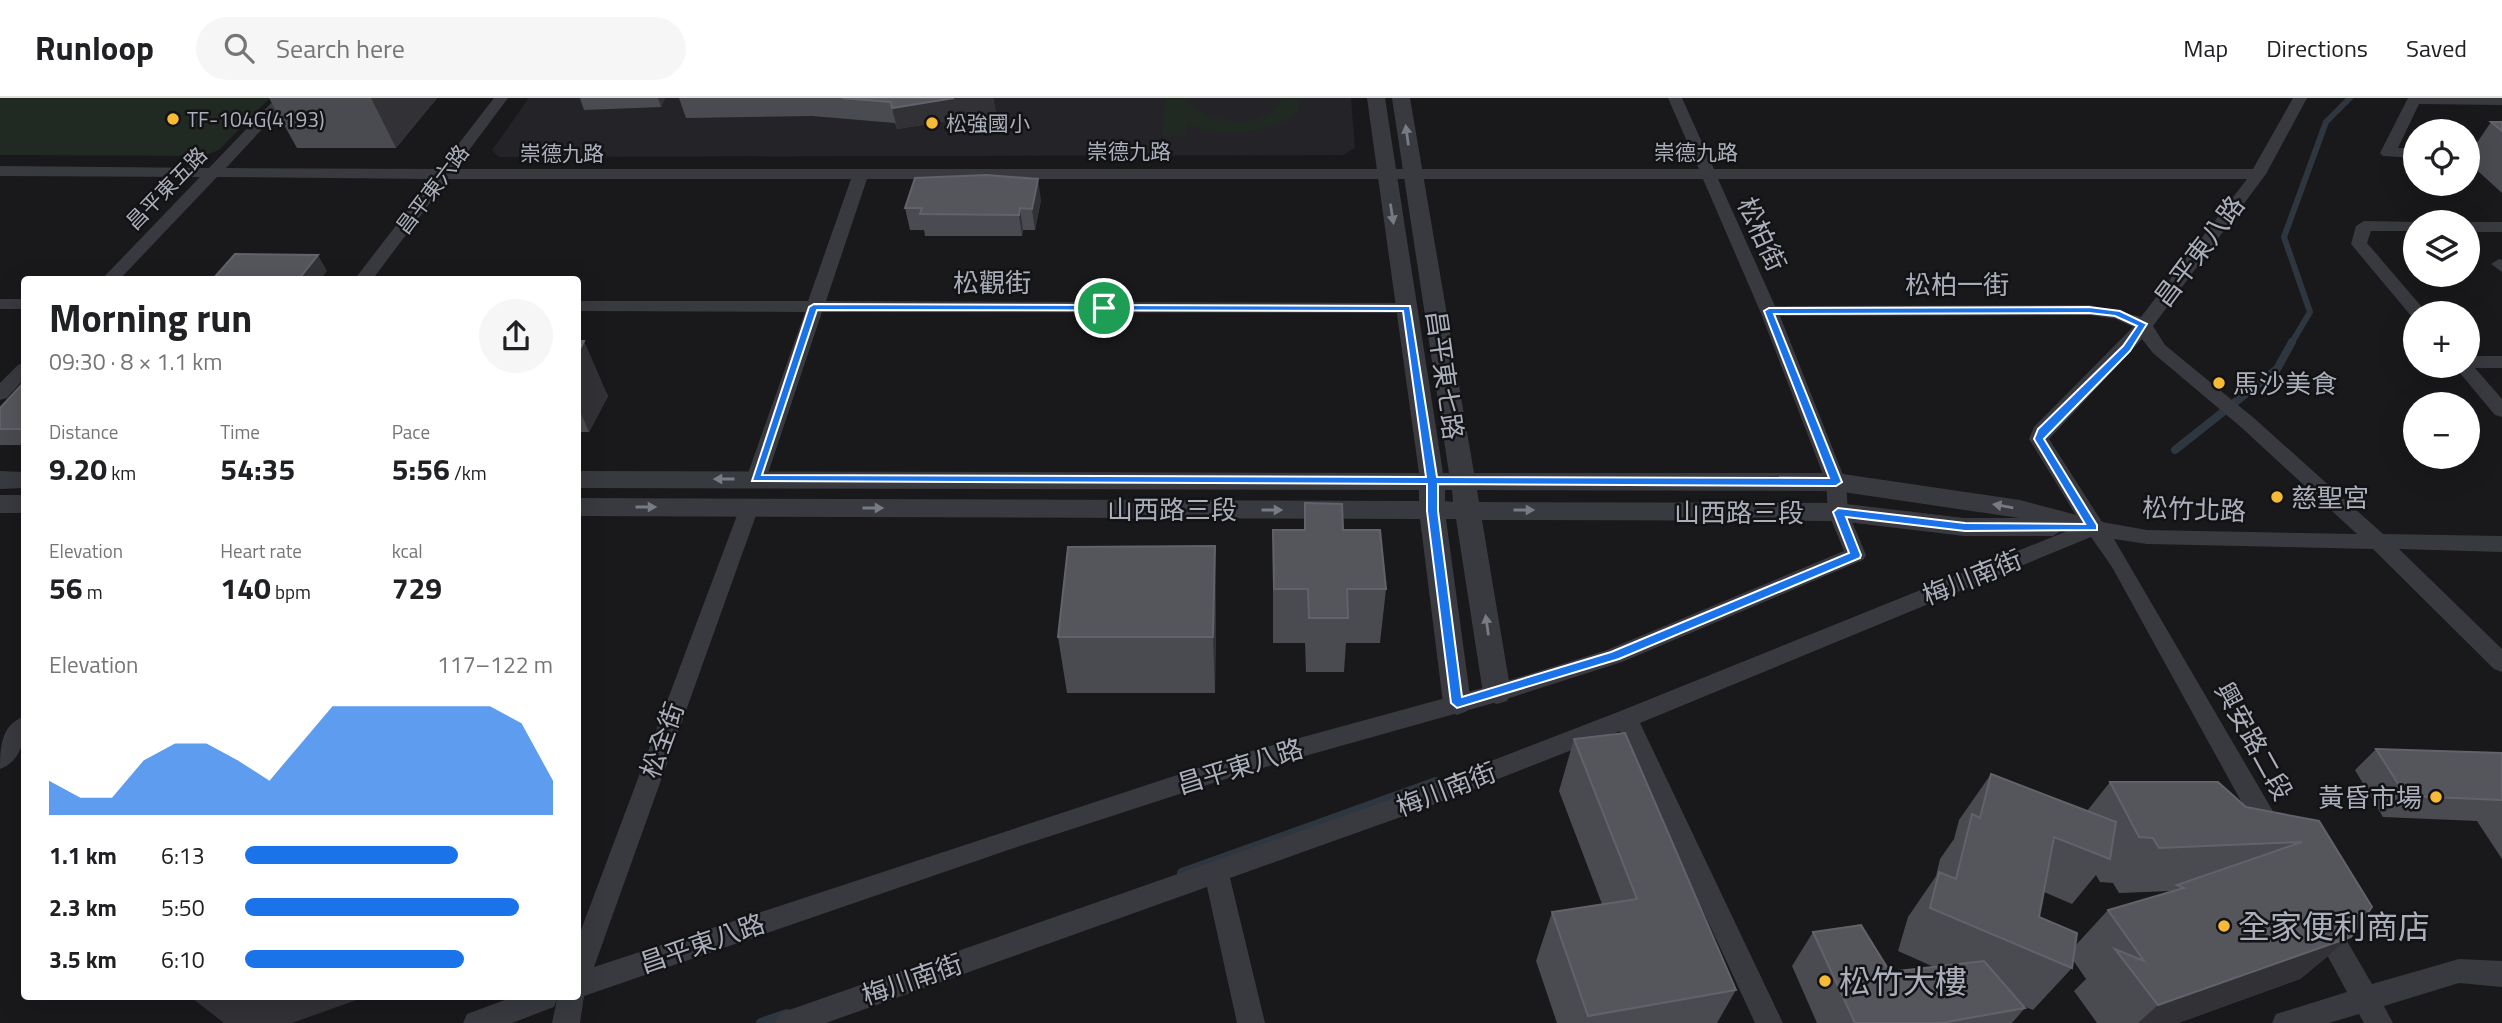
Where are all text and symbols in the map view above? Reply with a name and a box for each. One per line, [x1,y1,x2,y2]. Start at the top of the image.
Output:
search box [196,17,686,80]
text: Runloop [35,23,154,73]
icon: search [220,29,258,67]
text: Search here [276,29,405,68]
text: Map [2183,30,2228,66]
text: Directions [2266,30,2368,66]
text: Saved [2406,30,2467,66]
place label: TF-104G(4193) [187,103,325,135]
place label: 松強國小 [946,107,1030,139]
marker: TF-104G(4193) [165,111,181,127]
marker: 松強國小 [924,115,940,131]
map controls [2403,119,2480,469]
button: locate [2403,119,2480,196]
one-way arrow [1401,124,1412,146]
street label: 崇德九路 [1087,135,1171,167]
street label: 崇德九路 [1654,136,1738,168]
street label: 昌平東六路 [388,137,476,241]
street label: 崇德九路 [520,137,604,169]
street label: 昌平東五路 [118,139,214,237]
street label: 昌平東八路 [2144,187,2254,315]
street label: 松柏街 [1728,190,1796,278]
one-way arrow [1387,203,1398,225]
button: layers [2403,210,2480,287]
street label: 松觀街 [953,263,1031,302]
street label: 松柏一街 [1905,265,2009,304]
pin [1074,278,1134,338]
text: Morning run [49,289,252,347]
icon: arrive [1085,289,1123,327]
button: share [479,299,553,373]
button: + [2403,301,2480,378]
street label: 昌平東七路 [1417,308,1473,442]
text: 09:30 · 8 × 1.1 km [49,344,223,379]
place label: 馬沙美食 [2233,364,2337,403]
marker: 馬沙美食 [2211,375,2227,391]
button: − [2403,392,2480,469]
text: Distance [49,417,118,446]
text: Time [220,417,260,446]
text: Pace [392,417,430,446]
text: 9.20 [49,446,107,492]
text: 54:35 [220,446,295,492]
text: 5:56 [392,446,450,492]
text: km [107,458,136,487]
text: /km [450,458,487,487]
one-way arrow [713,473,735,485]
place label: 慈聖宮 [2291,478,2369,517]
street label: 松竹北路 [2141,488,2247,530]
marker: 慈聖宮 [2269,489,2285,505]
street label: 山西路三段 [1107,490,1237,529]
street label: 山西路三段 [1674,493,1804,532]
one-way arrow [1992,500,2014,511]
one-way arrow [635,501,657,513]
one-way arrow [862,502,884,514]
one-way arrow [1261,504,1283,516]
one-way arrow [1513,504,1535,516]
text: Elevation [49,536,123,565]
text: Heart rate [220,536,302,565]
text: kcal [392,536,423,565]
street label: 梅川南街 [1916,539,2028,615]
text: 56 [49,565,83,611]
text: 140 [220,565,271,611]
text: 729 [392,565,442,611]
text: m [83,577,103,606]
text: bpm [271,577,311,606]
one-way arrow [1481,614,1492,636]
text: Elevation [49,647,138,682]
text: 117–122 m [437,647,553,682]
street label: 興安路二段 [2205,675,2303,807]
street label: 松全街 [630,697,694,783]
street label: 昌平東八路 [1172,728,1308,804]
street label: 梅川南街 [1390,752,1502,826]
place label: 黃昏市場 [2318,778,2422,817]
marker: 黃昏市場 [2428,789,2444,805]
text: 1.1 km [49,838,117,873]
text: 6:13 [161,838,205,873]
text: 2.3 km [49,890,117,925]
text: 5:50 [161,890,205,925]
place label: 全家便利商店 [2238,902,2430,950]
street label: 昌平東八路 [634,903,770,983]
marker: 全家便利商店 [2216,918,2232,934]
text: 3.5 km [49,942,117,977]
text: 6:10 [161,942,205,977]
street label: 梅川南街 [856,944,968,1014]
place label: 松竹大樓 [1839,957,1967,1005]
marker: 松竹大樓 [1817,973,1833,989]

